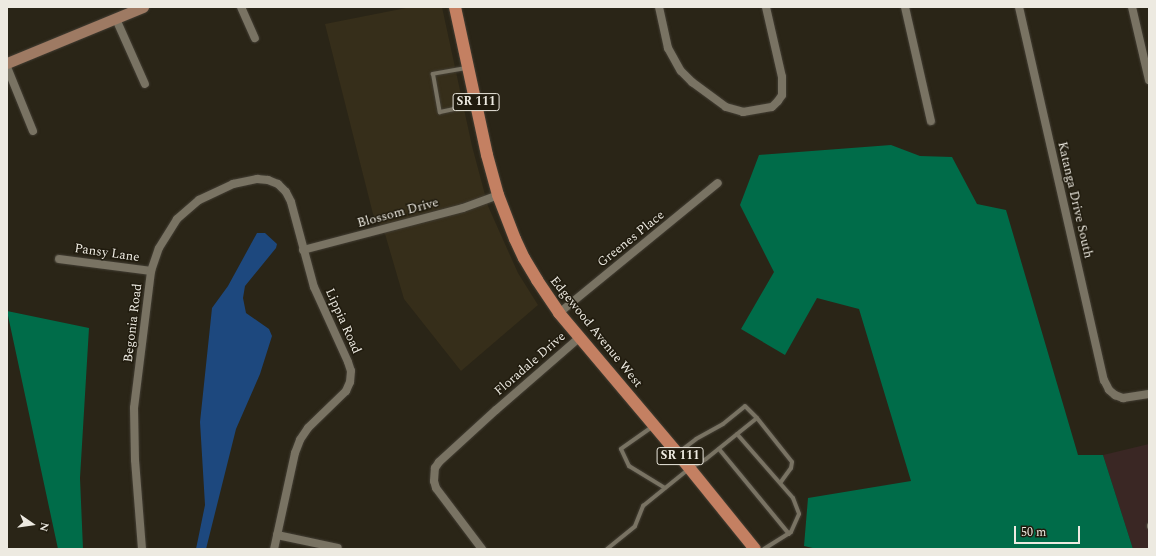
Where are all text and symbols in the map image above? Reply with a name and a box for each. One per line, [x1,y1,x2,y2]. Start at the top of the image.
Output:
road number: SR 111 [452,92,500,112]
street label: Katanga Drive South [1054,140,1096,260]
street label: Blossom Drive [356,195,440,231]
street label: Greenes Place [594,207,668,271]
street label: Pansy Lane [73,241,141,265]
street label: Edgewood Avenue West [546,273,646,391]
street label: Begonia Road [120,283,146,363]
street label: Lippia Road [322,286,364,356]
street label: Floradale Drive [491,329,569,399]
road number: SR 111 [656,446,704,466]
north arrow [12,504,52,544]
scale bar [1016,518,1082,544]
text: N [35,521,53,533]
text: 50 m [1021,523,1046,542]

